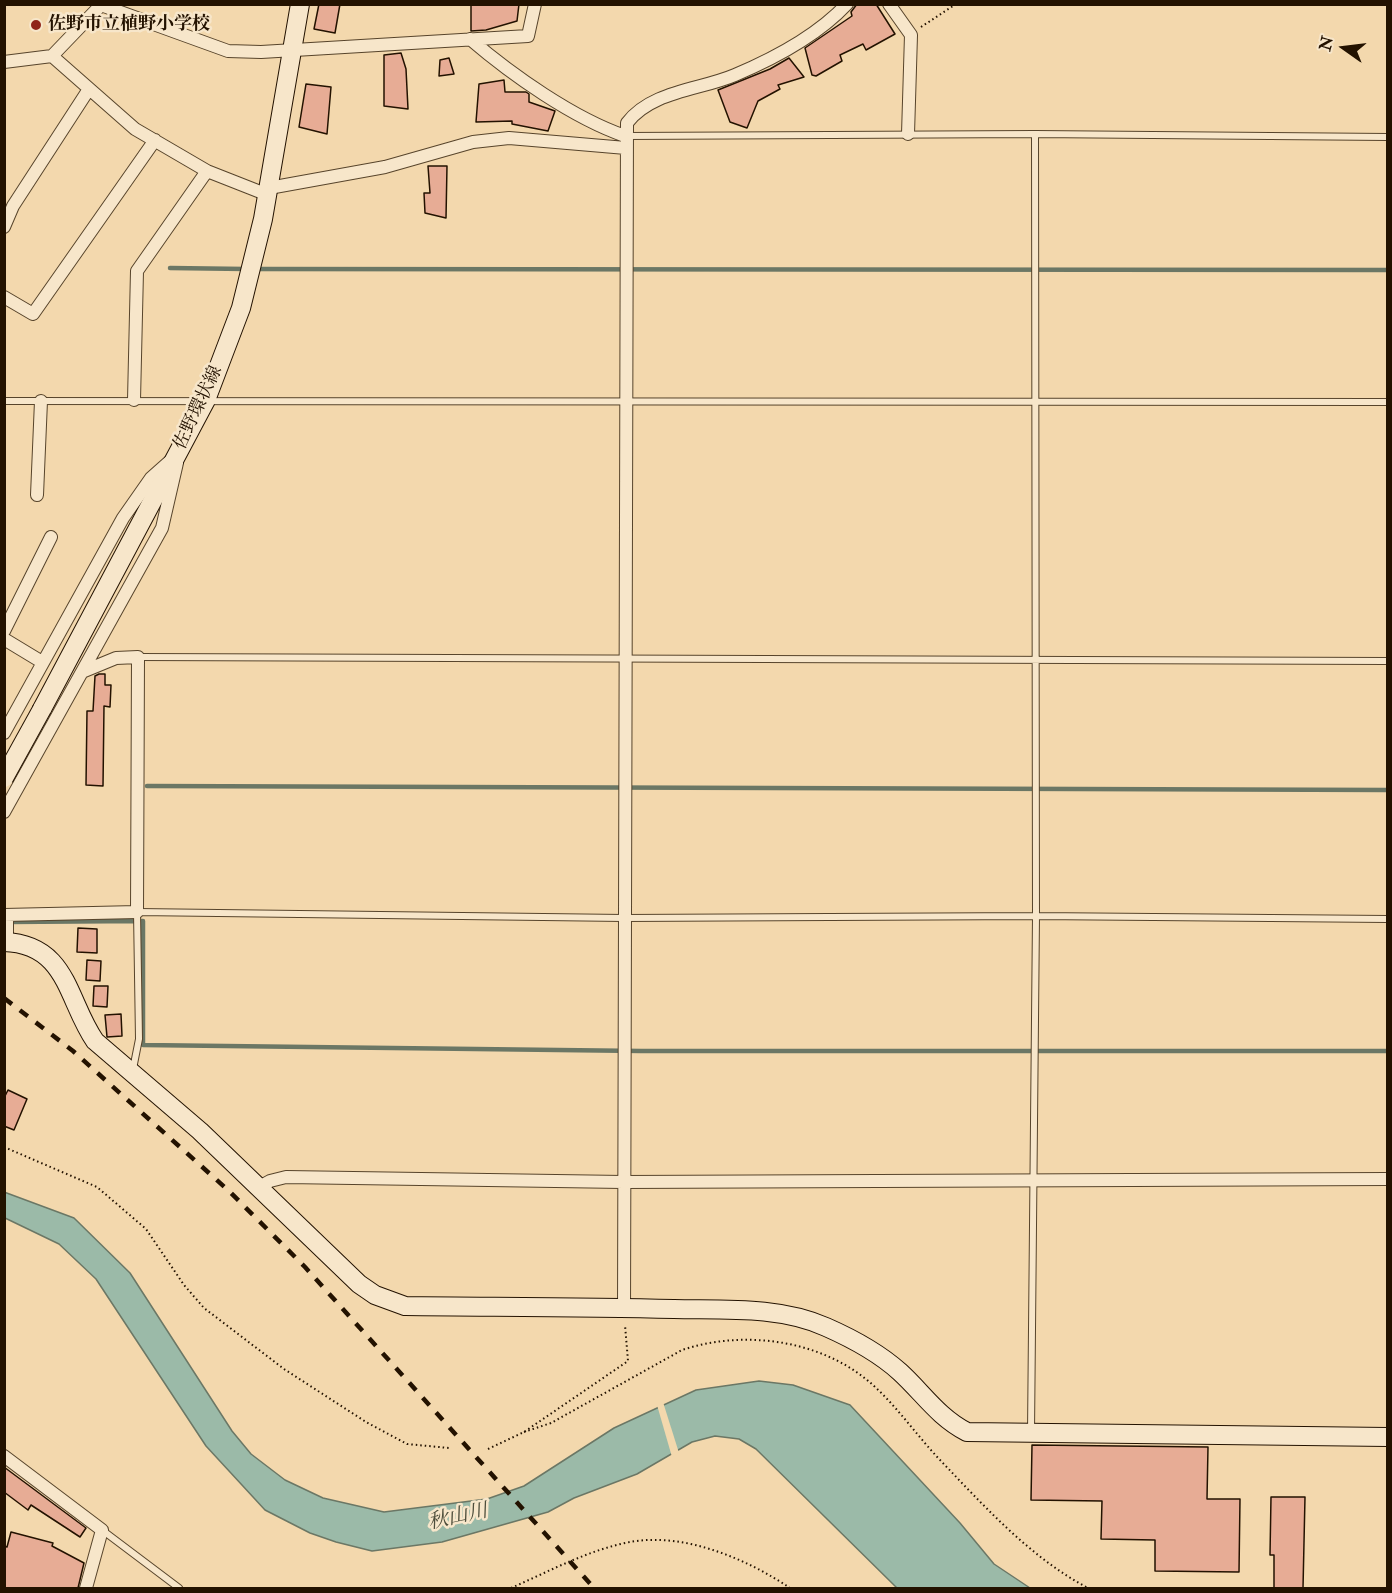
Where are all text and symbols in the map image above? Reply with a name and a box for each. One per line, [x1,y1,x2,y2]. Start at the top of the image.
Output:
place label: 佐野市立植野小学校 [48,14,210,36]
marker: 佐野市立植野小学校 [29,18,43,32]
north arrow [1314,18,1374,78]
text: N [1315,34,1338,53]
street label: 佐野環状線 [170,363,228,453]
water label: 秋山川 [426,1500,490,1536]

